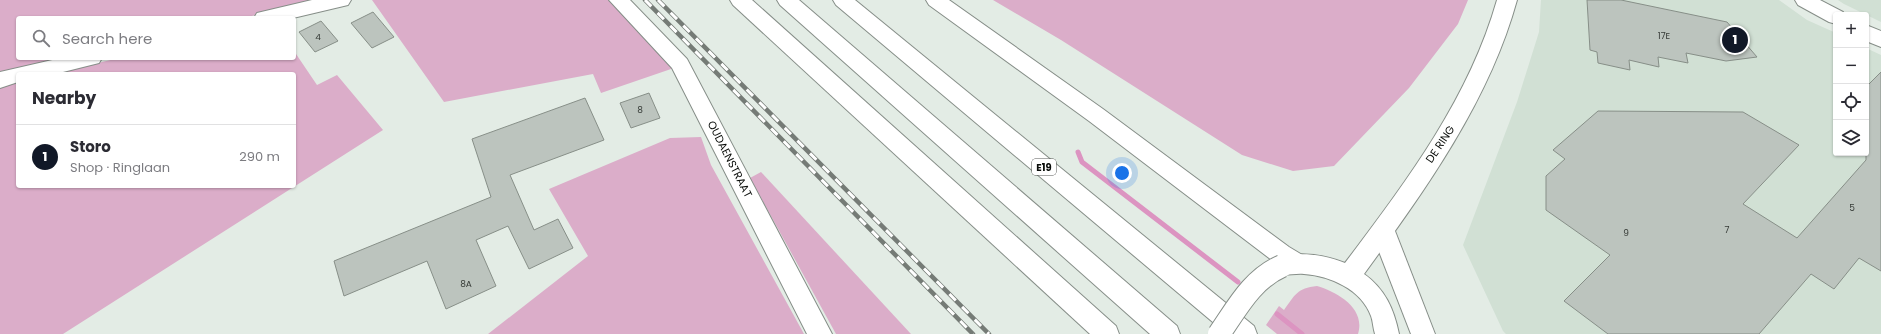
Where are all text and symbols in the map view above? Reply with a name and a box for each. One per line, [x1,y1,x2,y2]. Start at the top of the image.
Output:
map controls [1833,12,1869,156]
button: + [1833,12,1869,48]
search box [16,16,296,60]
pin: 1 [1722,25,1748,55]
icon: search [30,27,52,49]
text: Search here [62,28,152,49]
house number: 17E [1658,30,1671,42]
house number: 4 [315,31,321,43]
button: − [1833,48,1869,84]
button: locate [1833,84,1869,120]
text: Nearby [32,86,96,110]
house number: 8 [637,104,643,116]
street label: OUDAENSTRAAT [704,118,756,200]
button: layers [1833,120,1869,156]
street label: DE RING [1422,122,1459,166]
text: Storo [70,136,111,157]
text: 1 [43,147,47,166]
text: 290 m [239,147,280,166]
text: Shop · Ringlaan [70,158,170,177]
road number: E19 [1032,159,1056,175]
your location [1112,163,1132,183]
house number: 5 [1849,202,1855,214]
house number: 7 [1725,224,1730,236]
house number: 9 [1623,227,1629,239]
house number: 8A [460,278,472,290]

